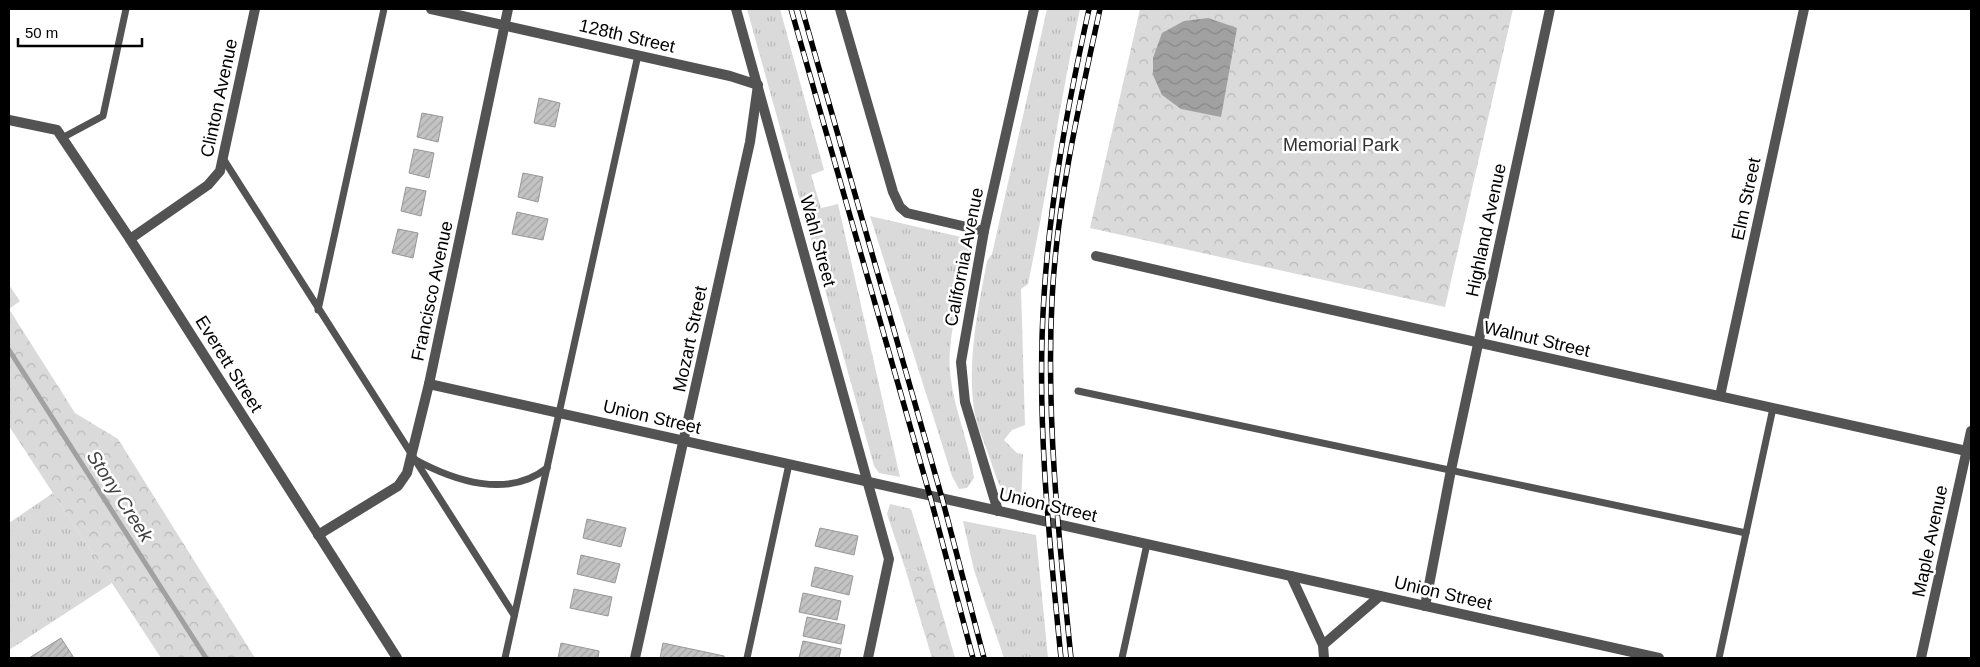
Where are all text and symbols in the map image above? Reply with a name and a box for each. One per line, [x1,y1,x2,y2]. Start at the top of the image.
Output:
scale bar [18,15,141,47]
street label: 128th Street [577,15,677,57]
text: 50 m [25,24,58,41]
street label: Clinton Avenue [197,37,241,159]
park label: Memorial Park [1283,135,1400,155]
street label: Elm Street [1727,156,1765,242]
street label: Highland Avenue [1462,162,1510,298]
street label: California Avenue [941,186,987,328]
street label: Wahl Street [796,193,840,289]
street label: Francisco Avenue [407,219,457,363]
street label: Mozart Street [669,284,711,394]
street label: Everett Street [191,312,267,416]
street label: Walnut Street [1482,317,1592,361]
street label: Union Street [601,396,703,438]
water label: Stony Creek [83,446,158,547]
street label: Maple Avenue [1908,483,1952,599]
street label: Union Street [997,484,1099,526]
street label: Union Street [1392,572,1494,614]

